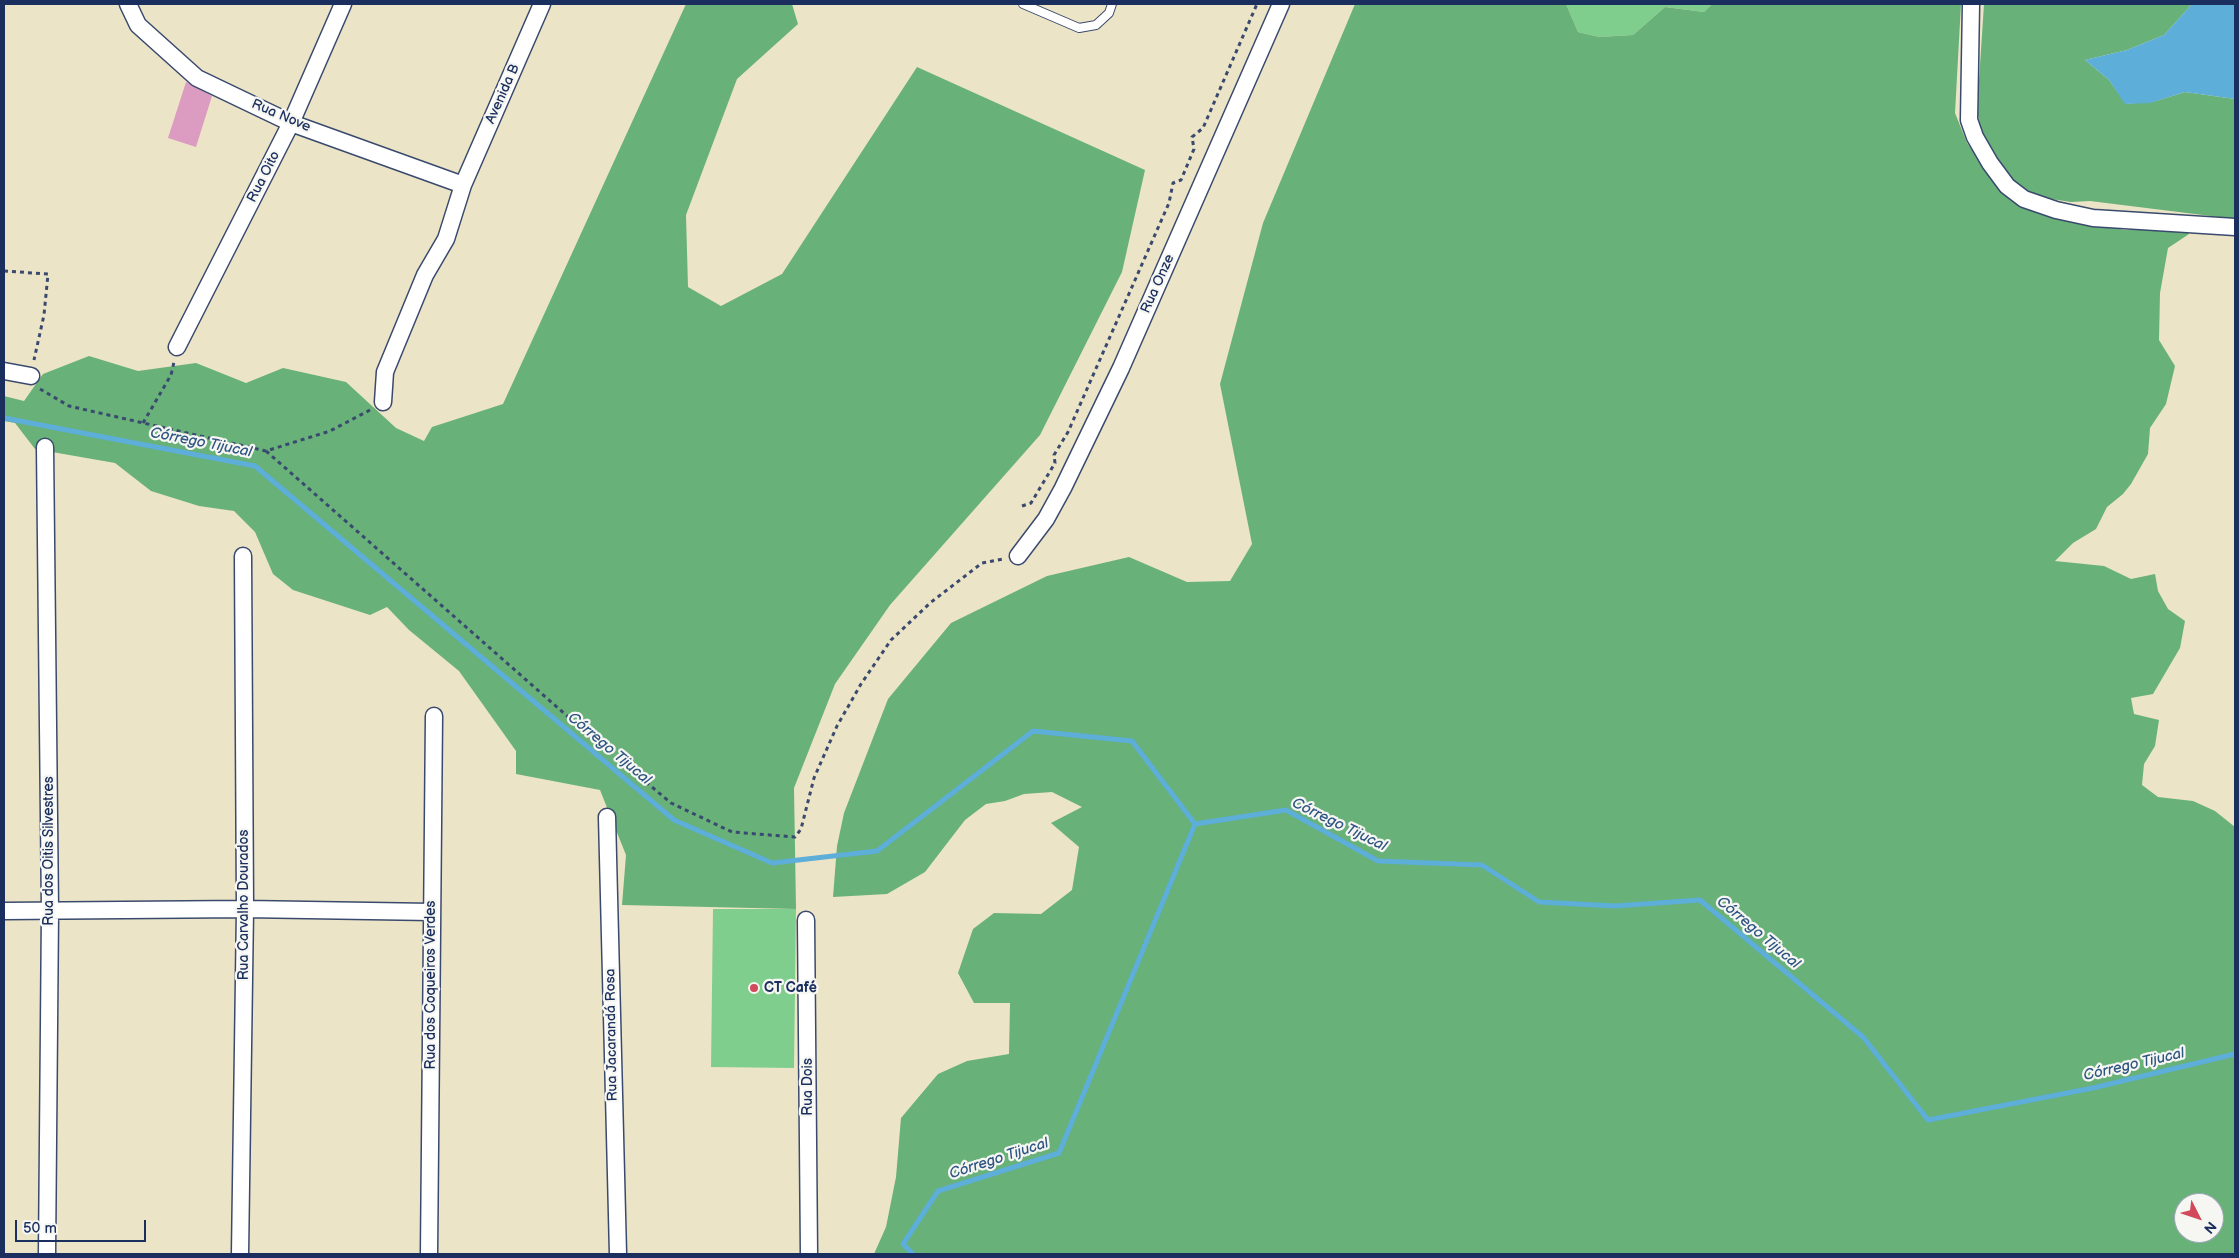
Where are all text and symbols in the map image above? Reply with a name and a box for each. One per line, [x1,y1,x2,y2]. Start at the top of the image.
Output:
street label: Avenida B [482,62,524,126]
street label: Rua Nove [249,96,313,136]
street label: Rua Oito [244,149,284,205]
street label: Rua Onze [1138,252,1178,316]
water label: Córrego Tijucal [149,424,253,462]
water label: Córrego Tijucal [564,709,654,789]
street label: Rua dos Oitis Silvestres [41,776,57,926]
water label: Córrego Tijucal [1289,794,1389,856]
street label: Rua Carvalho Dourados [236,830,252,980]
water label: Córrego Tijucal [1713,893,1803,973]
street label: Rua dos Coqueiros Verdes [423,901,439,1069]
street label: Rua Jacarandá Rosa [602,968,622,1102]
place label: CT Café [764,980,817,996]
marker: CT Café [748,982,760,994]
water label: Córrego Tijucal [2082,1045,2186,1085]
street label: Rua Dois [800,1058,816,1116]
water label: Córrego Tijucal [947,1134,1051,1184]
north arrow [2174,1193,2224,1243]
scale bar [18,1210,149,1242]
text: N [2200,1218,2220,1237]
text: 50 m [23,1219,57,1238]

